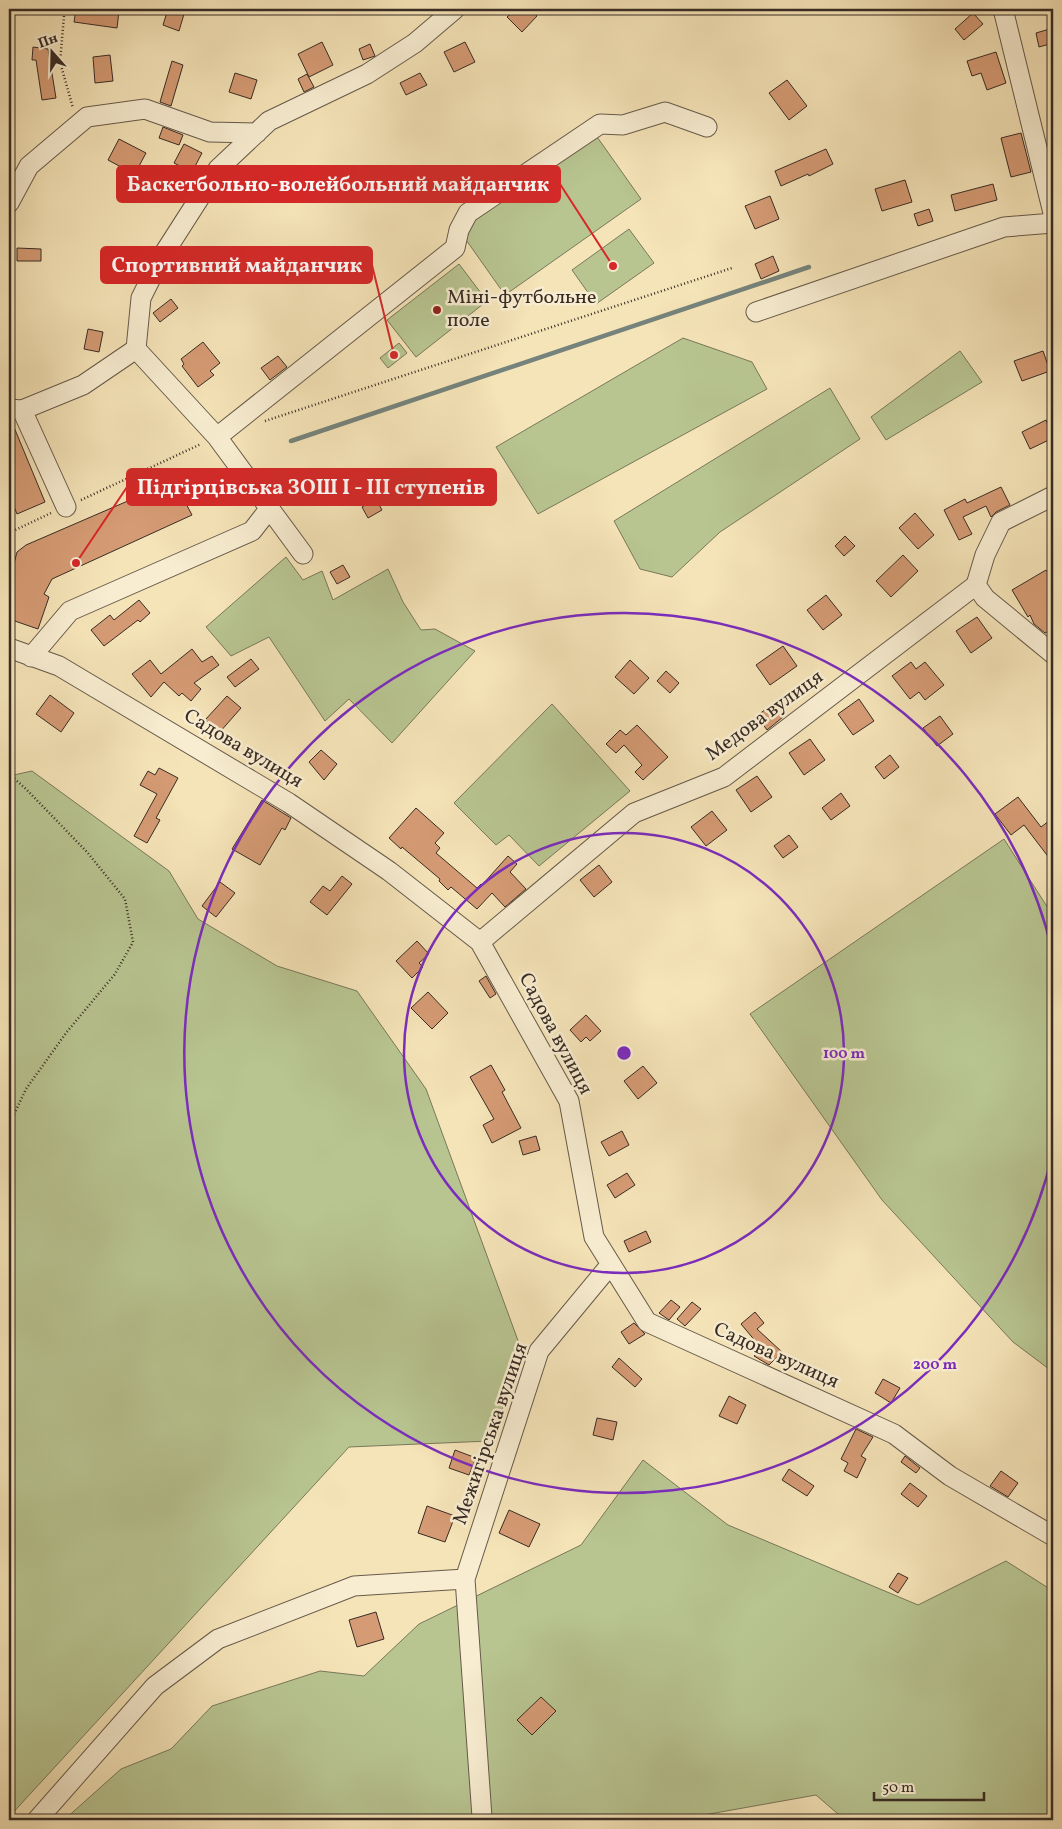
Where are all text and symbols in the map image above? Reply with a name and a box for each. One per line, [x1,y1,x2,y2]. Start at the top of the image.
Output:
north arrow [28,28,78,78]
text: Пн [35,29,61,54]
callout: Баскетбольно-волейбольний майданчик [117,166,560,202]
text: Баскетбольно-волейбольний майданчик [127,171,550,200]
callout: Спортивний майданчик [101,247,372,283]
text: Спортивний майданчик [112,252,363,281]
place label: Міні-футбольне поле [447,284,596,335]
marker: Міні-футбольне поле [431,304,443,316]
callout: Підгірцівська ЗОШ І - ІІІ ступенів [127,469,496,505]
text: Підгірцівська ЗОШ І - ІІІ ступенів [137,474,485,503]
street label: Медова вулиця [700,664,830,768]
street label: Садова вулиця [178,702,308,796]
street label: Садова вулиця [511,968,599,1100]
centre of rings [615,1044,633,1062]
text: 100 m [823,1044,866,1065]
street label: Садова вулиця [709,1316,843,1396]
street label: Межигірська вулиця [447,1339,535,1529]
text: 200 m [913,1355,957,1376]
scale bar [874,1769,984,1801]
text: 50 m [882,1778,914,1799]

